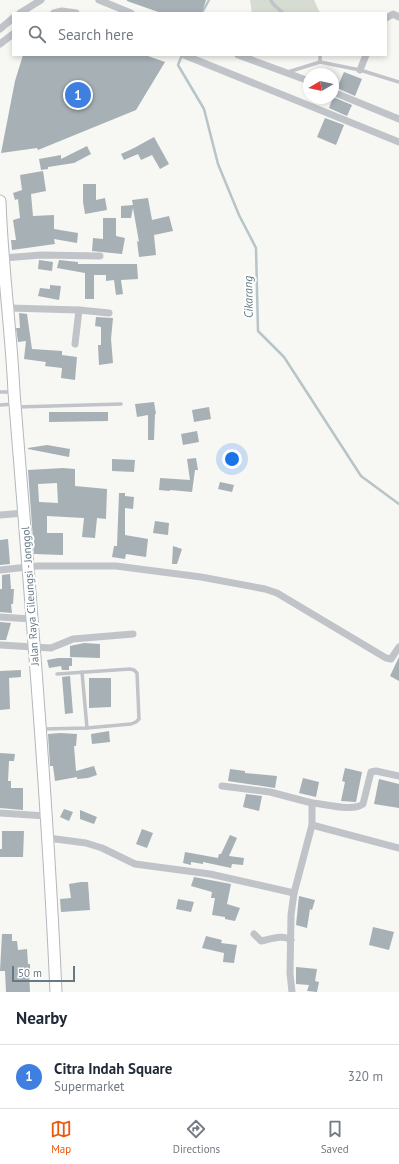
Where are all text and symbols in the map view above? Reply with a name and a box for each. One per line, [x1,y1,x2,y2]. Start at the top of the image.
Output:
search box [12,12,387,56]
icon: search [26,23,48,45]
text: Search here [58,25,134,44]
north arrow [303,68,339,104]
pin: 1 [65,80,91,110]
water label: Cikarang [240,276,256,318]
your location [222,449,242,469]
street label: Jalan Raya Cileungsi - Jonggol [18,525,42,667]
scale bar [12,964,75,983]
text: 50 m [18,966,42,980]
text: Nearby [16,1007,67,1029]
text: Citra Indah Square [54,1059,173,1078]
text: 1 [25,1068,33,1085]
text: 320 m [348,1068,383,1085]
text: Supermarket [54,1078,124,1095]
tab: Map [50,1118,72,1156]
tab: Directions [173,1118,220,1156]
tab: Saved [321,1118,349,1156]

